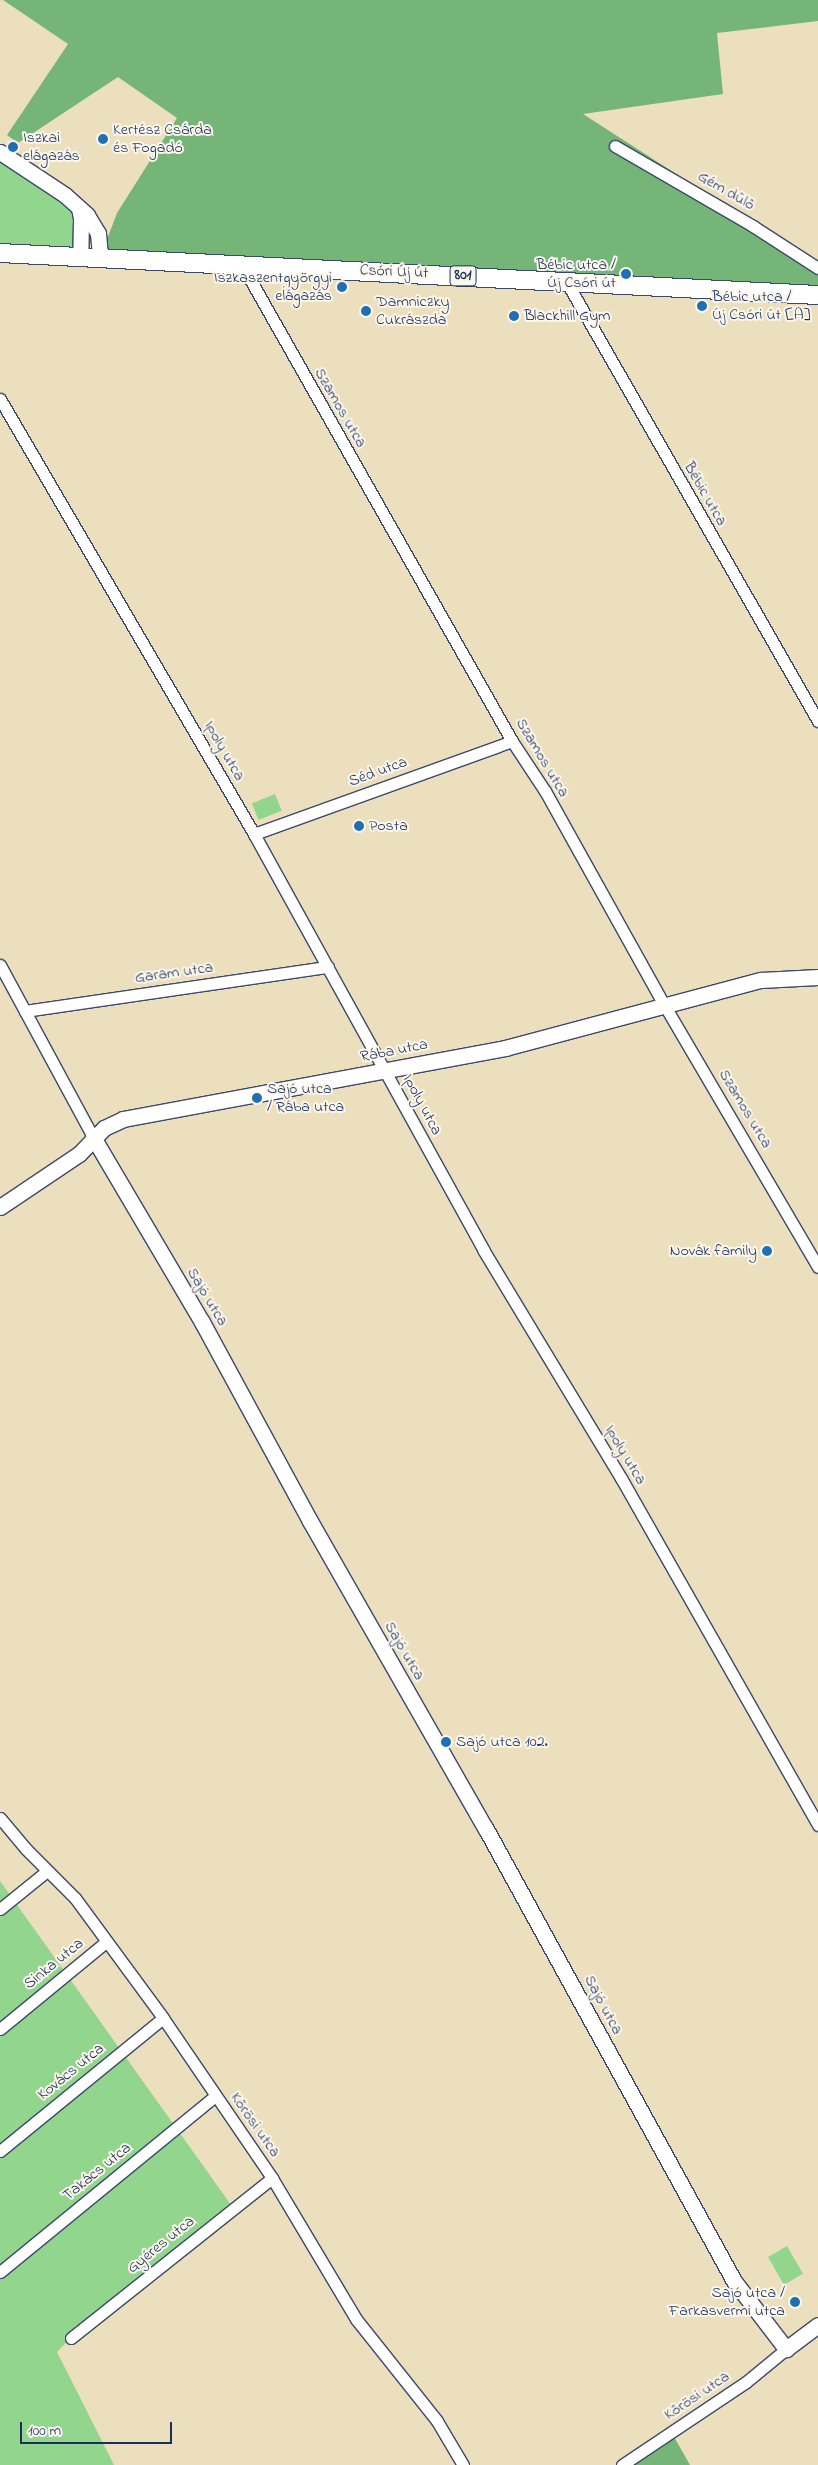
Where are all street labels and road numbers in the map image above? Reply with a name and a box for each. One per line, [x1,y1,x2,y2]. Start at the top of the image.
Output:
street label: Gém dűlő [694,167,758,215]
street label: Csóri Új út [359,261,429,283]
road number: 801 [449,264,477,288]
street label: Szamos utca [310,365,370,451]
street label: Bébic utca [679,459,731,529]
street label: Szamos utca [511,715,573,801]
street label: Ipoly utca [199,718,249,784]
street label: Séd utca [346,753,410,791]
street label: Garam utca [134,958,214,988]
street label: Rába utca [359,1035,429,1067]
street label: Szamos utca [714,1066,776,1152]
street label: Ipoly utca [398,1071,446,1139]
street label: Sajó utca [182,1264,232,1330]
street label: Ipoly utca [600,1422,650,1488]
street label: Sajó utca [380,1618,428,1684]
street label: Sinka utca [20,1934,88,1994]
street label: Sajó utca [579,1972,627,2038]
street label: Kovács utca [34,2039,108,2105]
street label: Kőrösi utca [226,2089,284,2161]
street label: Takács utca [59,2139,135,2205]
street label: Gyéres utca [123,2212,199,2278]
street label: Kőrösi utca [661,2367,733,2425]

